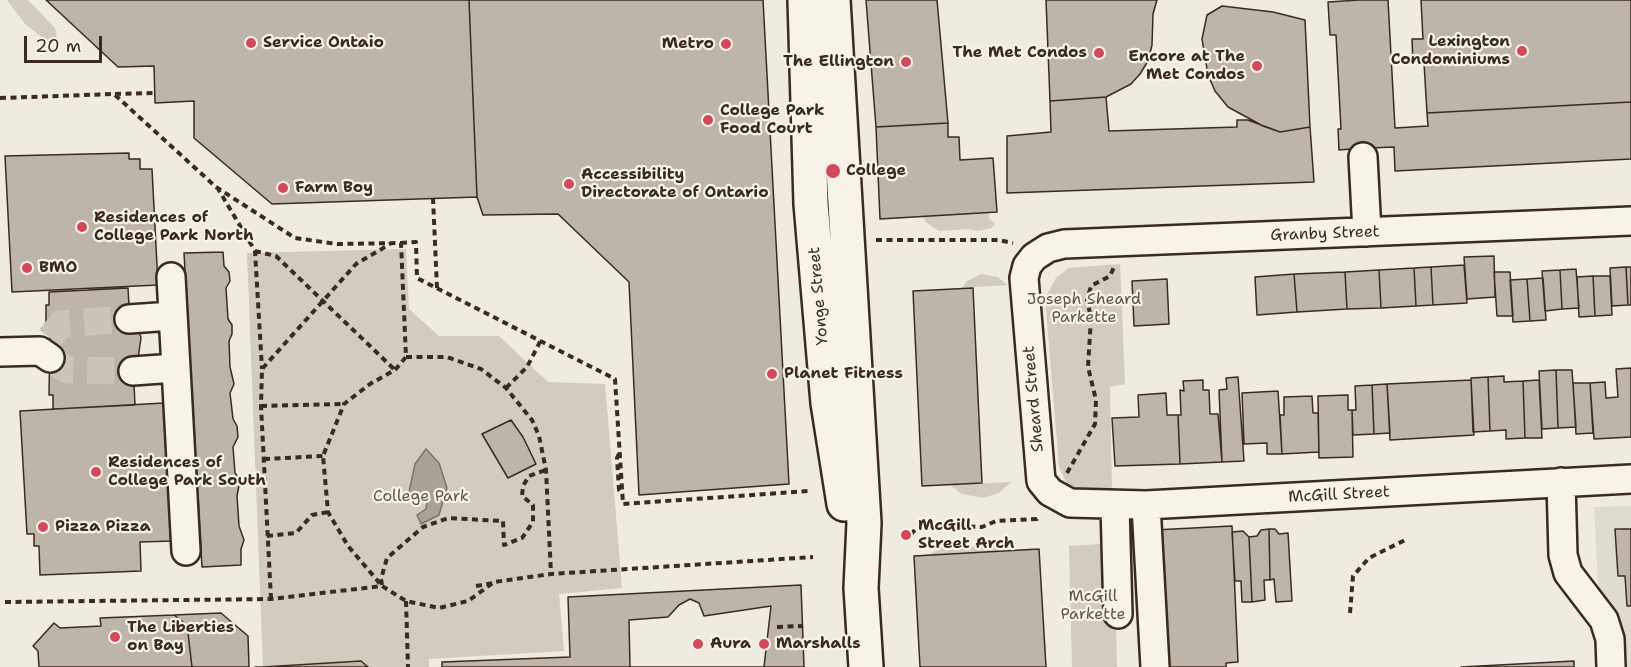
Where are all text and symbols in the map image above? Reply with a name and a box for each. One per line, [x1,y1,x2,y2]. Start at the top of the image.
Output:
scale bar [27,24,105,62]
place label: Lexington Condominiums [1391,32,1510,70]
place label: Service Ontaio [263,33,384,53]
text: 20 m [35,34,81,58]
place label: Metro [662,34,714,54]
marker: Service Ontaio [244,36,258,50]
marker: Metro [719,37,733,51]
place label: The Met Condos [952,43,1087,63]
marker: Lexington Condominiums [1515,44,1529,58]
marker: The Met Condos [1092,46,1106,60]
place label: Encore at The Met Condos [1128,47,1245,85]
place label: The Ellington [783,52,894,72]
marker: The Ellington [899,55,913,69]
marker: Encore at The Met Condos [1250,59,1264,73]
place label: College Park Food Court [720,101,824,139]
marker: College Park Food Court [701,113,715,127]
place label: College [846,161,906,181]
marker: College [824,162,842,180]
place label: Accessibility Directorate of Ontario [581,165,769,203]
marker: Accessibility Directorate of Ontario [562,177,576,191]
place label: Farm Boy [295,178,373,198]
marker: Farm Boy [276,181,290,195]
place label: Residences of College Park North [94,208,254,246]
marker: Residences of College Park North [75,220,89,234]
street label: Granby Street [1270,222,1380,246]
street label: Yonge Street [805,246,833,346]
place label: BMO [39,258,77,278]
marker: BMO [20,261,34,275]
park label: Joseph Sheard Parkette [1027,290,1141,328]
street label: Sheard Street [1020,345,1048,453]
place label: Planet Fitness [784,364,903,384]
marker: Planet Fitness [765,367,779,381]
place label: Residences of College Park South [108,453,266,491]
marker: Residences of College Park South [89,465,103,479]
street label: McGill Street [1288,483,1390,507]
park label: College Park [373,487,469,507]
place label: McGill Street Arch [918,516,1014,554]
place label: Pizza Pizza [55,517,151,537]
marker: Pizza Pizza [36,520,50,534]
marker: McGill Street Arch [899,528,913,542]
park label: McGill Parkette [1061,587,1125,625]
place label: The Liberties on Bay [127,618,234,656]
marker: The Liberties on Bay [108,630,122,644]
place label: Aura [710,634,751,654]
place label: Marshalls [776,634,861,654]
marker: Aura [691,637,705,651]
marker: Marshalls [757,637,771,651]

